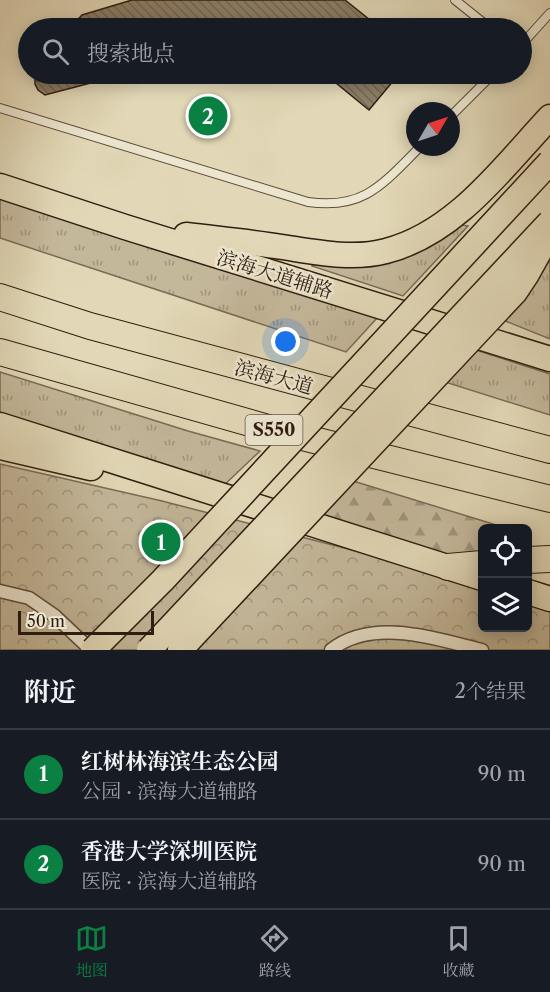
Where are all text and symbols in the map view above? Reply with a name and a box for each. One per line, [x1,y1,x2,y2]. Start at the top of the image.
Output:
search box [18,18,532,84]
icon: search [39,35,72,68]
text: 搜索地点 [87,40,175,67]
pin: 2 [188,94,228,138]
north arrow [406,102,460,156]
street label: 滨海大道辅路 [214,245,336,303]
your location [271,327,300,356]
street label: 滨海大道 [232,355,316,399]
road number: S550 [246,415,302,445]
pin: 1 [142,520,180,564]
map controls [478,524,532,632]
button: locate [478,524,532,578]
button: layers [478,578,532,632]
scale bar [18,608,154,636]
text: 50 m [27,611,65,631]
text: 附近 [24,676,76,708]
text: 2个结果 [455,679,526,703]
text: 红树林海滨生态公园 [81,748,279,775]
text: 1 [39,762,48,786]
text: 90 m [478,762,526,786]
text: 公园 · 滨海大道辅路 [81,779,257,803]
text: 香港大学深圳医院 [81,838,257,865]
text: 2 [38,852,49,876]
text: 90 m [478,852,526,876]
text: 医院 · 滨海大道辅路 [81,869,257,893]
tab: 地图 [75,922,108,981]
tab: 路线 [258,922,291,981]
tab: 收藏 [442,922,475,981]

